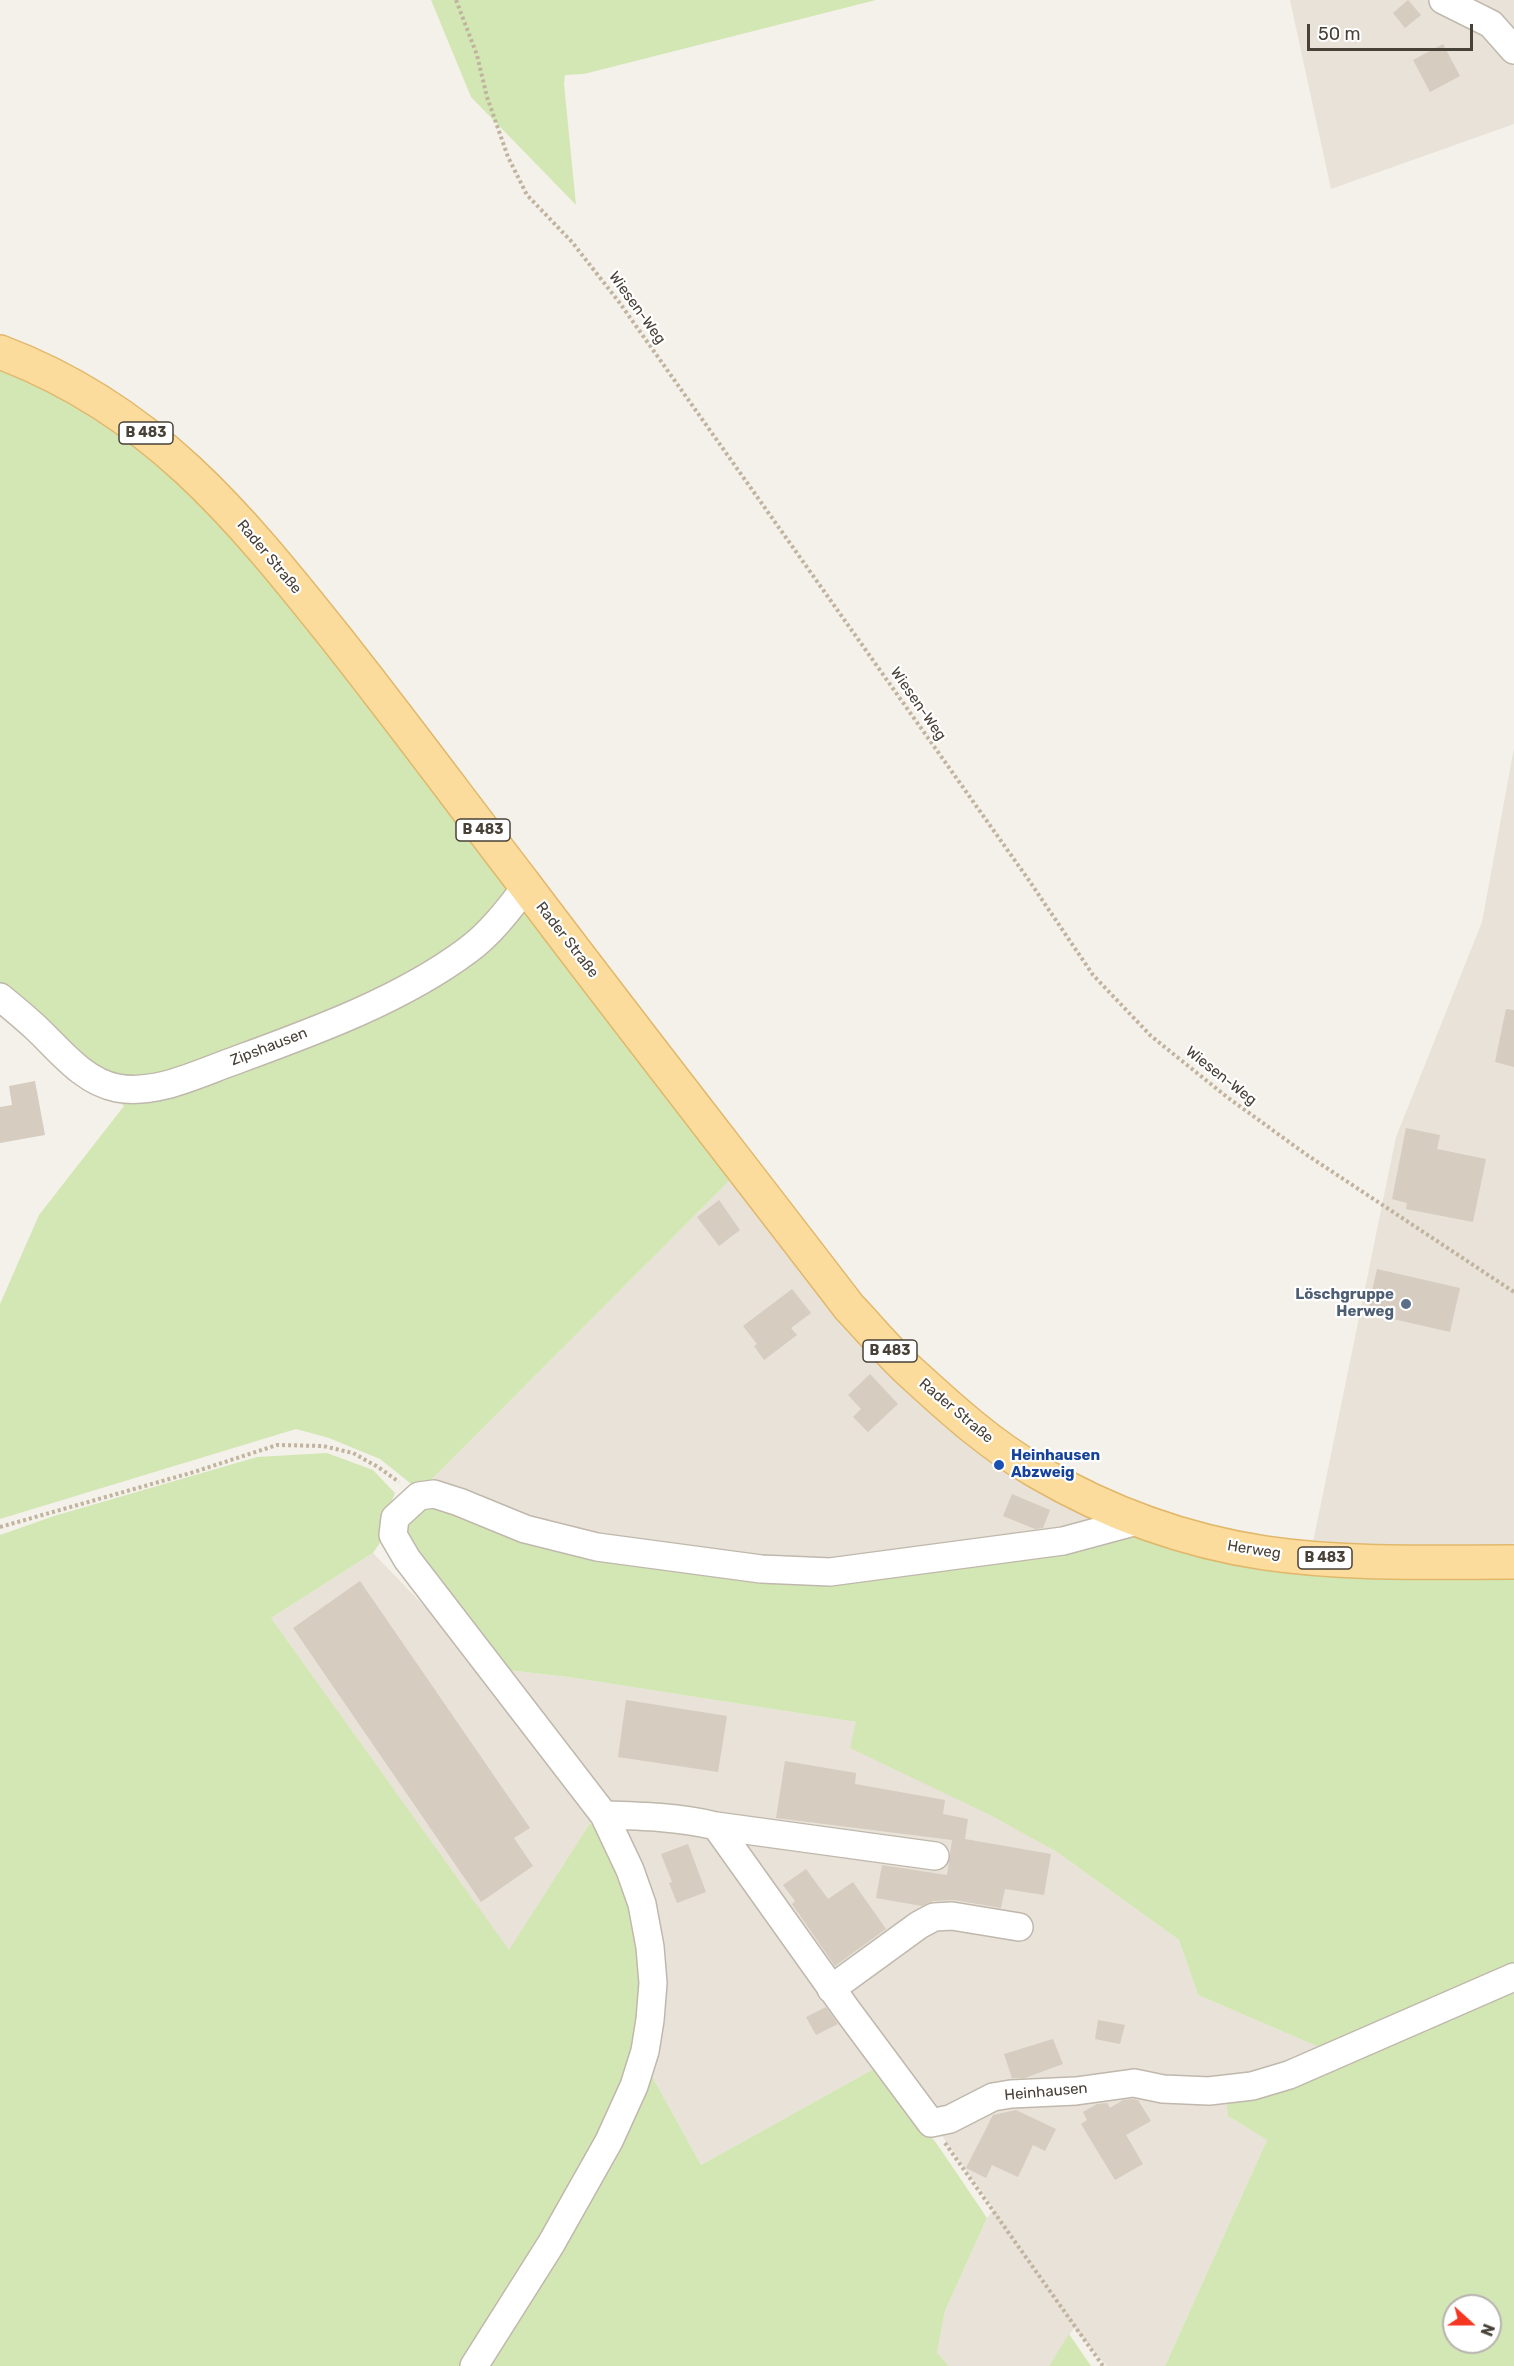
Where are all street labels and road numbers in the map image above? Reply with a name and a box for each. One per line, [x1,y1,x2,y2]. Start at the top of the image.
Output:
street label: Wiesen-Weg [605,268,669,348]
road number: B 483 [119,422,173,444]
street label: Rader Straße [233,516,305,598]
street label: Wiesen-Weg [886,664,950,744]
road number: B 483 [456,819,510,841]
street label: Rader Straße [532,899,602,981]
street label: Zipshausen [228,1024,310,1070]
street label: Wiesen-Weg [1182,1043,1260,1109]
road number: B 483 [863,1340,917,1362]
street label: Rader Straße [915,1375,997,1447]
street label: Herweg [1226,1537,1282,1563]
road number: B 483 [1298,1547,1352,1569]
street label: Heinhausen [1004,2079,1088,2105]

